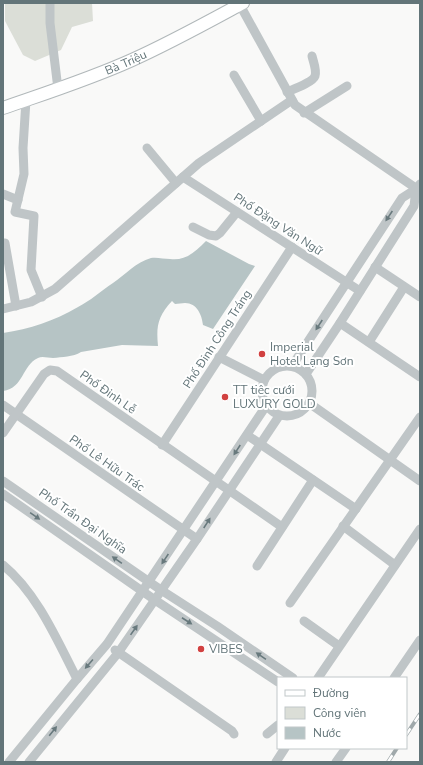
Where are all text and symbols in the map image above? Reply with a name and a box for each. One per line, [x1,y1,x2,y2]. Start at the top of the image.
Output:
street label: Bà Triệu [103,46,149,79]
street label: Phố Đặng Văn Ngữ [231,189,327,259]
one-way arrow [385,211,393,221]
street label: Phố Đinh Công Tráng [179,287,255,391]
one-way arrow [315,320,323,330]
place label: Imperial Hotel Lạng Sơn [270,339,354,369]
marker: Imperial Hotel Lạng Sơn [257,349,267,359]
street label: Phố Đinh Lễ [77,367,139,417]
place label: TT tiêc cưới LUXURY GOLD [233,382,316,412]
marker: TT tiêc cưới LUXURY GOLD [220,392,230,402]
street label: Phố Lê Hữu Trác [66,431,148,495]
one-way arrow [233,445,241,456]
street label: Phố Trần Đại Nghĩa [36,485,130,557]
one-way arrow [30,512,40,520]
one-way arrow [204,517,211,528]
one-way arrow [161,554,169,564]
one-way arrow [112,556,123,564]
one-way arrow [182,618,193,625]
one-way arrow [130,625,138,635]
place label: VIBES [208,641,243,657]
marker: VIBES [196,644,206,654]
one-way arrow [256,652,266,660]
one-way arrow [85,659,94,670]
legend [277,677,407,749]
text: Đường [312,685,349,701]
text: Công viên [313,705,366,721]
text: Nước [313,725,341,741]
one-way arrow [49,726,57,737]

